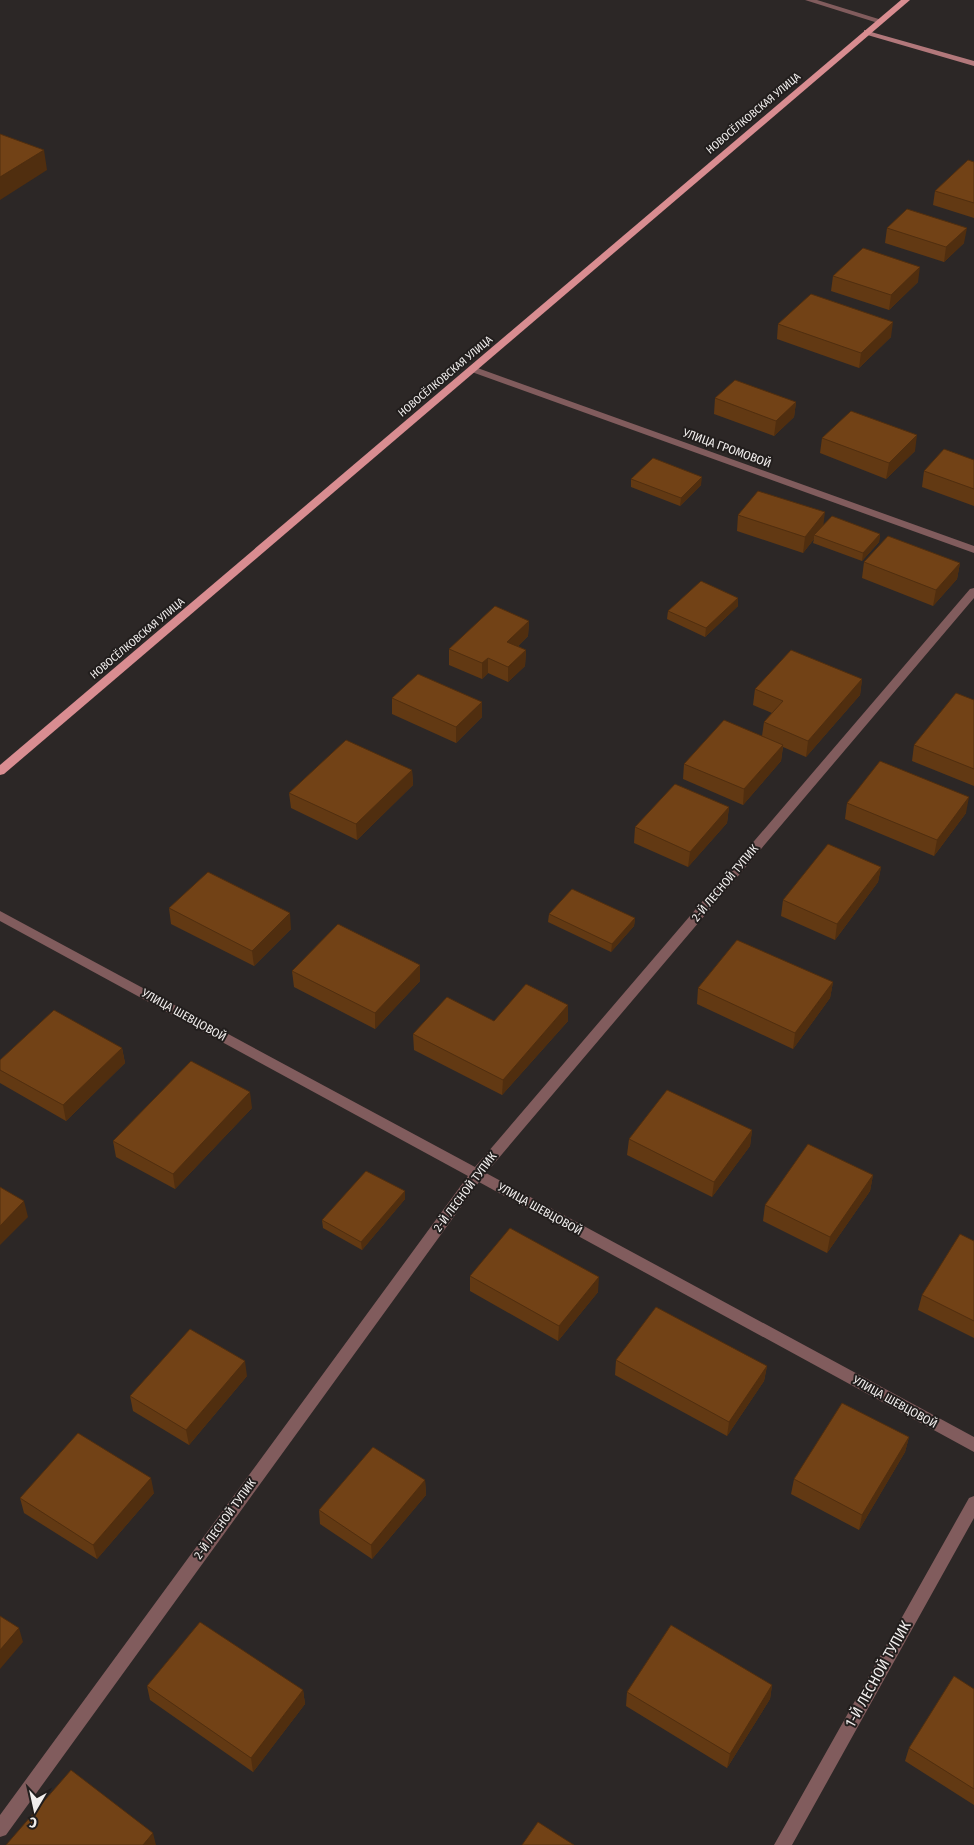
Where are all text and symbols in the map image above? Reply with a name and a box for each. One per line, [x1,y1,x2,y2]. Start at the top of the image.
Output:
street label: НОВОСЁЛКОВСКАЯ УЛИЦА [704,70,803,157]
street label: НОВОСЁЛКОВСКАЯ УЛИЦА [396,333,495,420]
street label: УЛИЦА ГРОМОВОЙ [680,424,773,470]
street label: НОВОСЁЛКОВСКАЯ УЛИЦА [88,595,187,682]
street label: 2-Й ЛЕСНОЙ ТУПИК [688,841,761,924]
street label: УЛИЦА ШЕВЦОВОЙ [138,985,229,1044]
street label: 2-Й ЛЕСНОЙ ТУПИК [430,1148,500,1234]
street label: УЛИЦА ШЕВЦОВОЙ [494,1179,585,1238]
street label: УЛИЦА ШЕВЦОВОЙ [849,1372,940,1431]
street label: 2-Й ЛЕСНОЙ ТУПИК [190,1475,259,1562]
street label: 1-Й ЛЕСНОЙ ТУПИК [841,1618,915,1730]
north arrow [10,1785,60,1835]
text: С [27,1813,38,1831]

